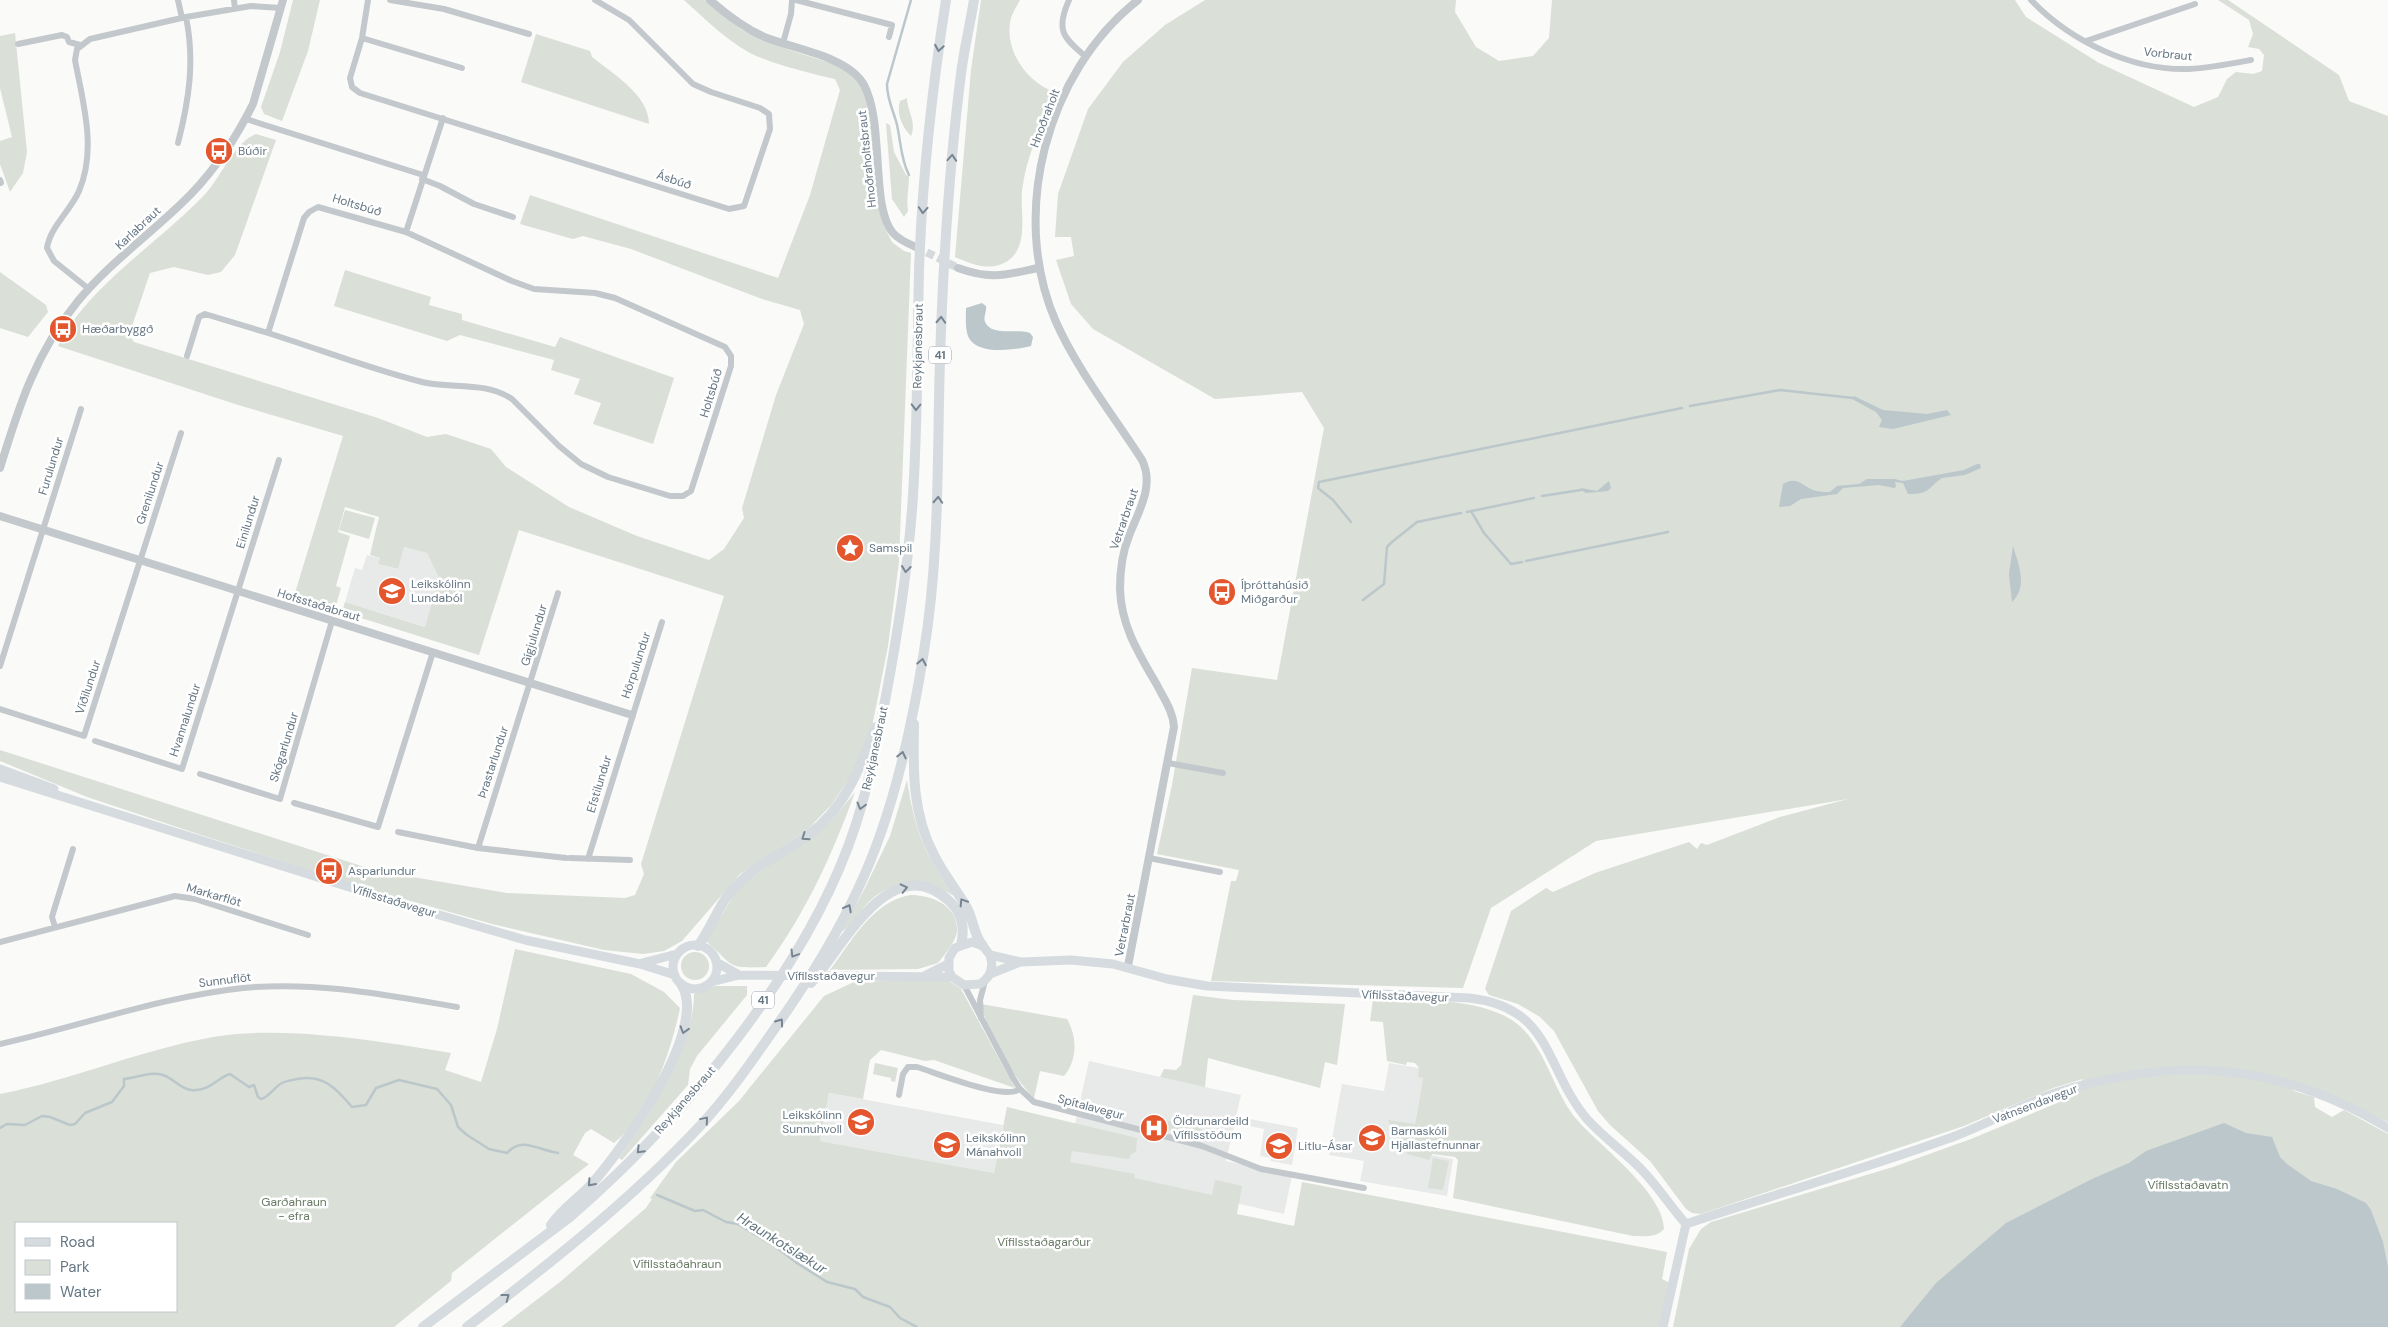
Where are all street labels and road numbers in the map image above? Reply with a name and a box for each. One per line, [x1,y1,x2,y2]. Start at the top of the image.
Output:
street label: Vorbraut [2143,43,2193,65]
street label: Hnoðraholt [1026,86,1064,150]
street label: Hnoðraholtsbraut [854,109,880,209]
street label: Ásbúð [654,167,694,193]
street label: Holtsbúð [331,190,383,220]
street label: Karlabraut [112,203,165,253]
street label: Reykjanesbraut [909,303,927,389]
road number: 41 [929,346,951,364]
street label: Holtsbúð [696,367,726,419]
street label: Furulundur [35,434,68,497]
street label: Grenilundur [132,459,168,526]
street label: Vetrarbraut [1106,486,1142,552]
street label: Einilundur [232,493,264,551]
street label: Hofsstaðabraut [275,585,363,625]
street label: Gígjulundur [517,602,551,668]
street label: Hörpulundur [618,629,655,700]
street label: Víðilundur [72,657,104,716]
street label: Hvannalundur [166,681,205,759]
street label: Reykjanesbraut [858,704,892,791]
street label: Skógarlundur [266,710,302,784]
street label: Þrastarlundur [474,724,512,800]
street label: Efstilundur [583,753,615,815]
street label: Markarflöt [185,880,244,911]
street label: Vífilsstaðavegur [350,881,439,922]
street label: Vetrarbraut [1111,892,1139,958]
street label: Vífilsstaðavegur [787,968,875,984]
street label: Sunnuflöt [198,969,252,991]
street label: Vífilsstaðavegur [1361,986,1450,1006]
road number: 41 [752,992,774,1008]
street label: Reykjanesbraut [651,1062,719,1137]
street label: Vatnsendavegur [1990,1080,2080,1128]
street label: Spítalavegur [1056,1090,1127,1124]

